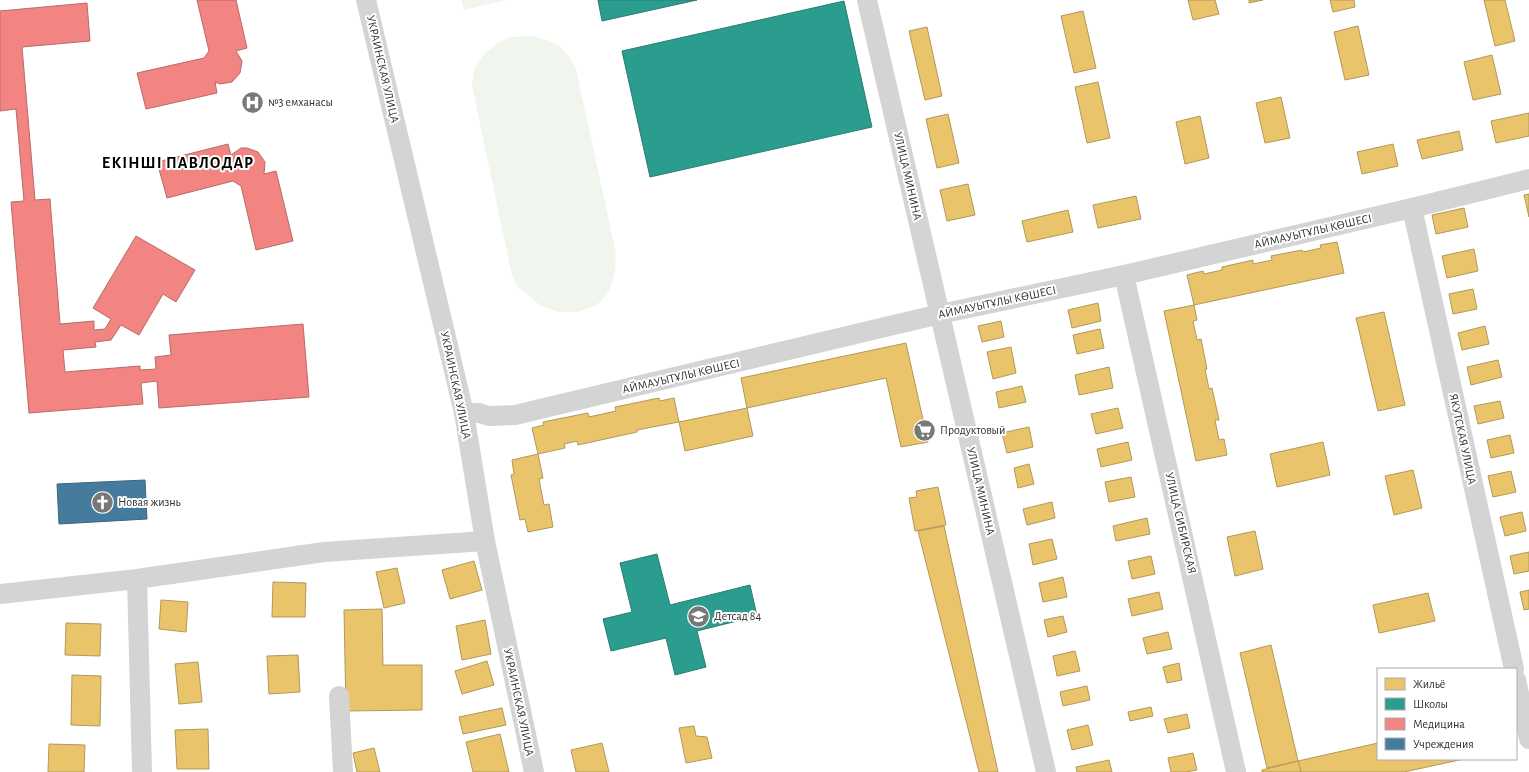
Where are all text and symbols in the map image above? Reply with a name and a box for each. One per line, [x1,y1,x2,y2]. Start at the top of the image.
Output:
street label: УКРАИНСКАЯ УЛИЦА [365,14,401,124]
hospital icon: №3 емханасы [239,89,265,115]
place label: №3 емханасы [268,96,333,108]
street label: УЛИЦА МИНИНА [892,131,924,221]
district label: ЕКІНШІ ПАВЛОДАР [102,155,254,171]
street label: АЙМАУЫТҰЛЫ КӨШЕСІ [1253,211,1373,250]
street label: АЙМАУЫТҰЛЫ КӨШЕСІ [937,283,1057,320]
street label: УКРАИНСКАЯ УЛИЦА [439,330,473,440]
street label: АЙМАУЫТҰЛЫ КӨШЕСІ [621,356,741,395]
street label: ЯКУТСКАЯ УЛИЦА [1448,392,1478,486]
supermarket icon: Продуктовый [912,417,938,443]
place label: Продуктовый [940,424,1005,437]
street label: УЛИЦА МИНИНА [965,446,997,536]
street label: УЛИЦА СИБИРСКАЯ [1163,471,1199,575]
church icon: Новая жизнь [89,489,115,515]
place label: Новая жизнь [118,496,181,508]
school or university icon: Детсад 84 [686,603,712,629]
place label: Детсад 84 [714,610,761,622]
street label: УКРАИНСКАЯ УЛИЦА [502,647,536,757]
legend [1377,668,1517,760]
text: Жильё [1413,678,1445,690]
text: Школы [1413,698,1448,710]
text: Медицина [1413,718,1465,730]
text: Учреждения [1413,738,1474,750]

